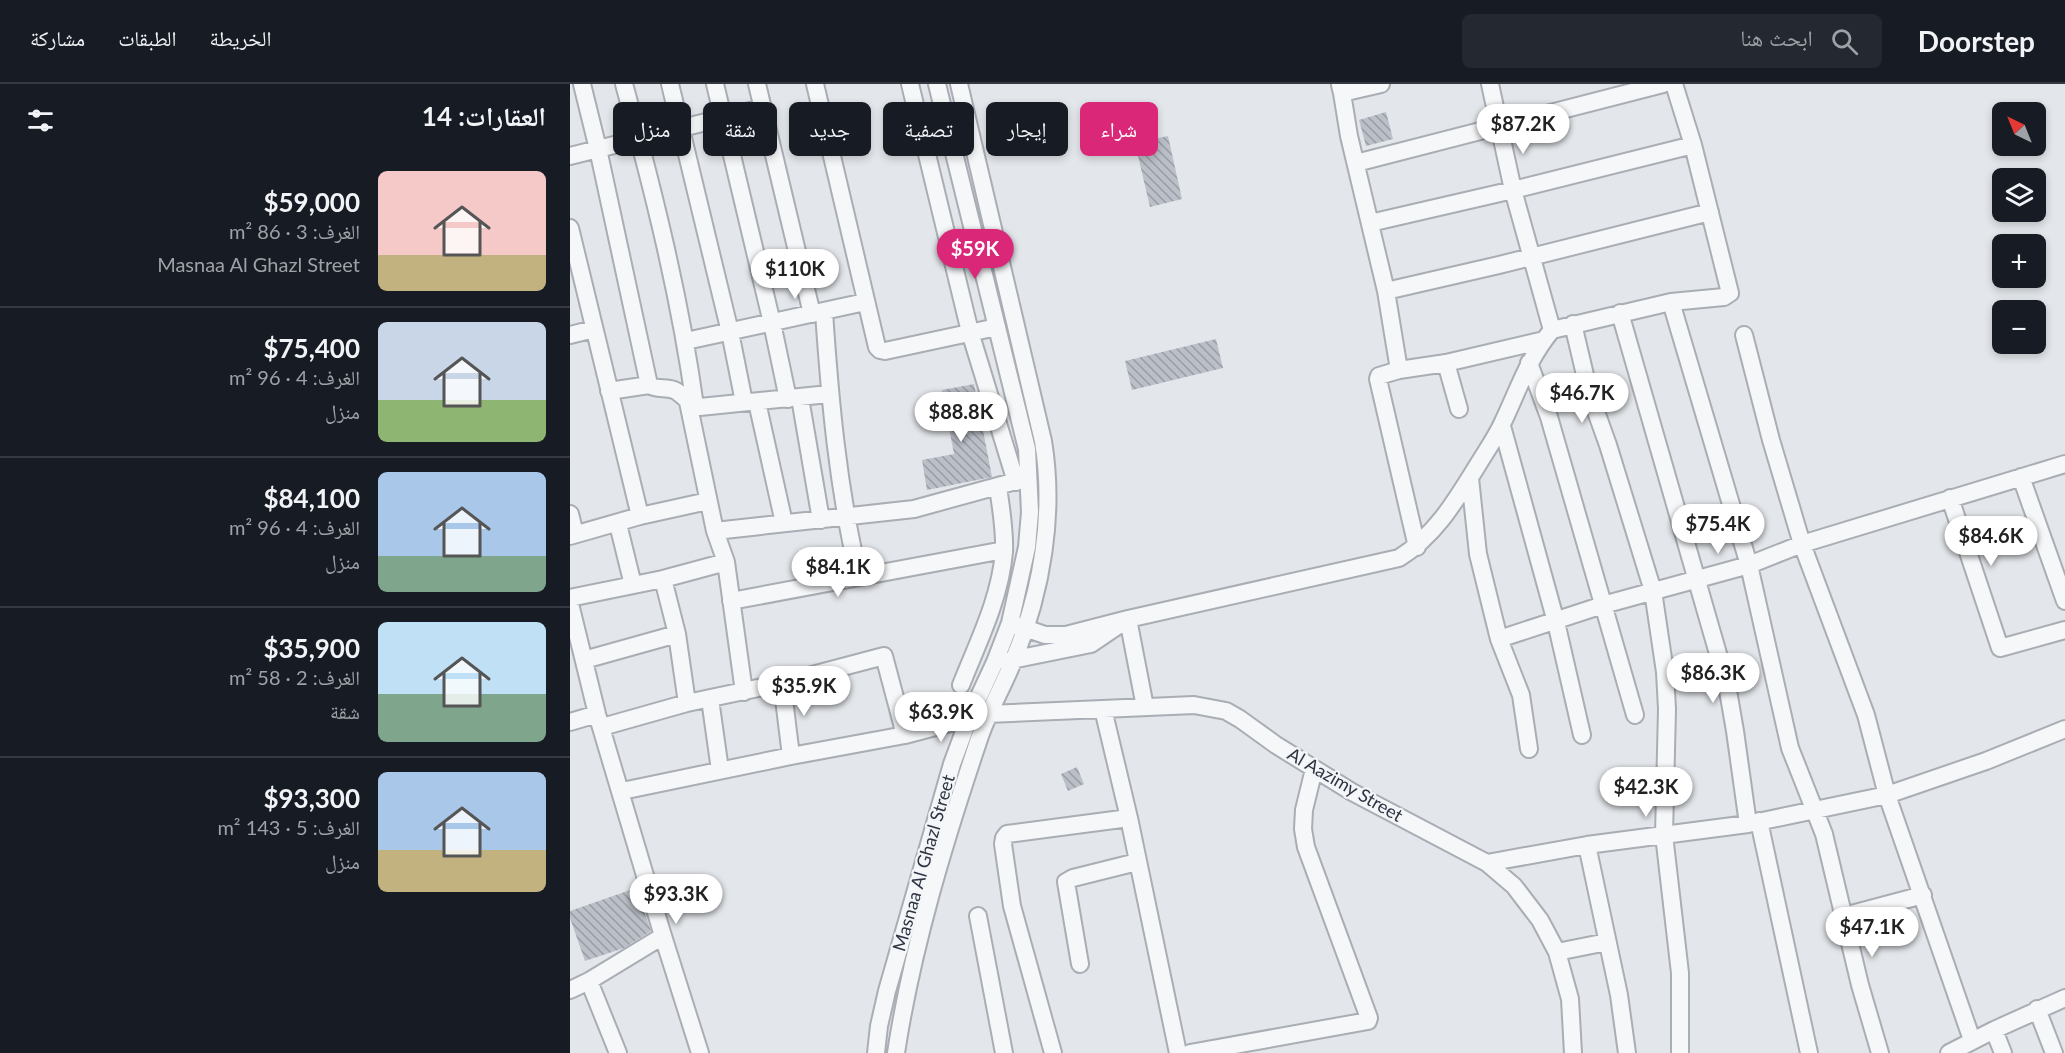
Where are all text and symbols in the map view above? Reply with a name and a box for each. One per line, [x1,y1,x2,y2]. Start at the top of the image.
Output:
search box [1462,14,1882,68]
text: ابحث هنا [1740,24,1813,51]
text: Doorstep [1918,24,2035,58]
text: مشاركة [30,25,85,50]
text: الطبقات [118,25,177,50]
text: الخريطة [210,25,271,50]
icon: search [1828,25,1861,58]
text: العقارات: 14 [422,100,546,132]
chip: منزل [613,102,691,156]
chip: شقة [703,102,777,156]
chip: جديد [789,102,871,156]
chip: تصفية [883,102,974,156]
chip: إيجار [986,102,1068,156]
chip: شراء [1080,102,1158,156]
north arrow [1992,102,2046,156]
map controls [1992,102,2046,354]
icon: filters [24,104,57,137]
pin: $87.2K [1474,104,1572,155]
text: $87.2K [1491,111,1555,135]
button: layers [1992,168,2046,222]
text: $59,000 [263,186,360,218]
icon: home [426,195,498,267]
text: الغرف: 3 · 86 m² [229,219,360,243]
pin: $59K [939,229,1011,280]
button: + [1992,234,2046,288]
text: $59K [951,236,999,260]
pin: $110K [753,249,837,300]
text: Masnaa Al Ghazl Street [157,252,360,276]
text: $110K [765,256,825,280]
button: − [1992,300,2046,354]
text: $75,400 [263,332,360,364]
icon: home [426,346,498,418]
text: الغرف: 4 · 96 m² [229,365,360,389]
pin: $46.7K [1533,373,1631,424]
text: $46.7K [1550,380,1614,404]
pin: $88.8K [912,392,1010,443]
text: منزل [325,399,360,423]
text: $88.8K [929,399,993,423]
text: $84,100 [263,482,360,514]
icon: home [426,496,498,568]
pin: $75.4K [1669,504,1767,555]
text: $75.4K [1686,511,1750,535]
text: الغرف: 4 · 96 m² [229,515,360,539]
pin: $84.6K [1942,516,2040,567]
text: $84.6K [1959,523,2023,547]
pin: $84.1K [789,547,887,598]
text: منزل [325,549,360,573]
text: $84.1K [806,554,870,578]
text: $35,900 [263,632,360,664]
icon: home [426,646,498,718]
pin: $86.3K [1664,653,1762,704]
text: $86.3K [1681,660,1745,684]
text: الغرف: 2 · 58 m² [229,665,360,689]
pin: $35.9K [755,666,853,717]
text: $35.9K [772,673,836,697]
pin: $63.9K [892,692,990,743]
text: شقة [330,699,360,723]
text: $63.9K [909,699,973,723]
street label: Al Aazimy Street [1284,742,1408,826]
pin: $42.3K [1597,767,1695,818]
street label: Masnaa Al Ghazl Street [887,771,959,954]
text: $42.3K [1614,774,1678,798]
text: $93,300 [263,782,360,814]
icon: home [426,796,498,868]
text: الغرف: 5 · 143 m² [217,815,360,839]
text: منزل [325,849,360,873]
pin: $93.3K [627,874,725,925]
text: $93.3K [644,881,708,905]
pin: $47.1K [1823,907,1921,958]
text: $47.1K [1840,914,1904,938]

